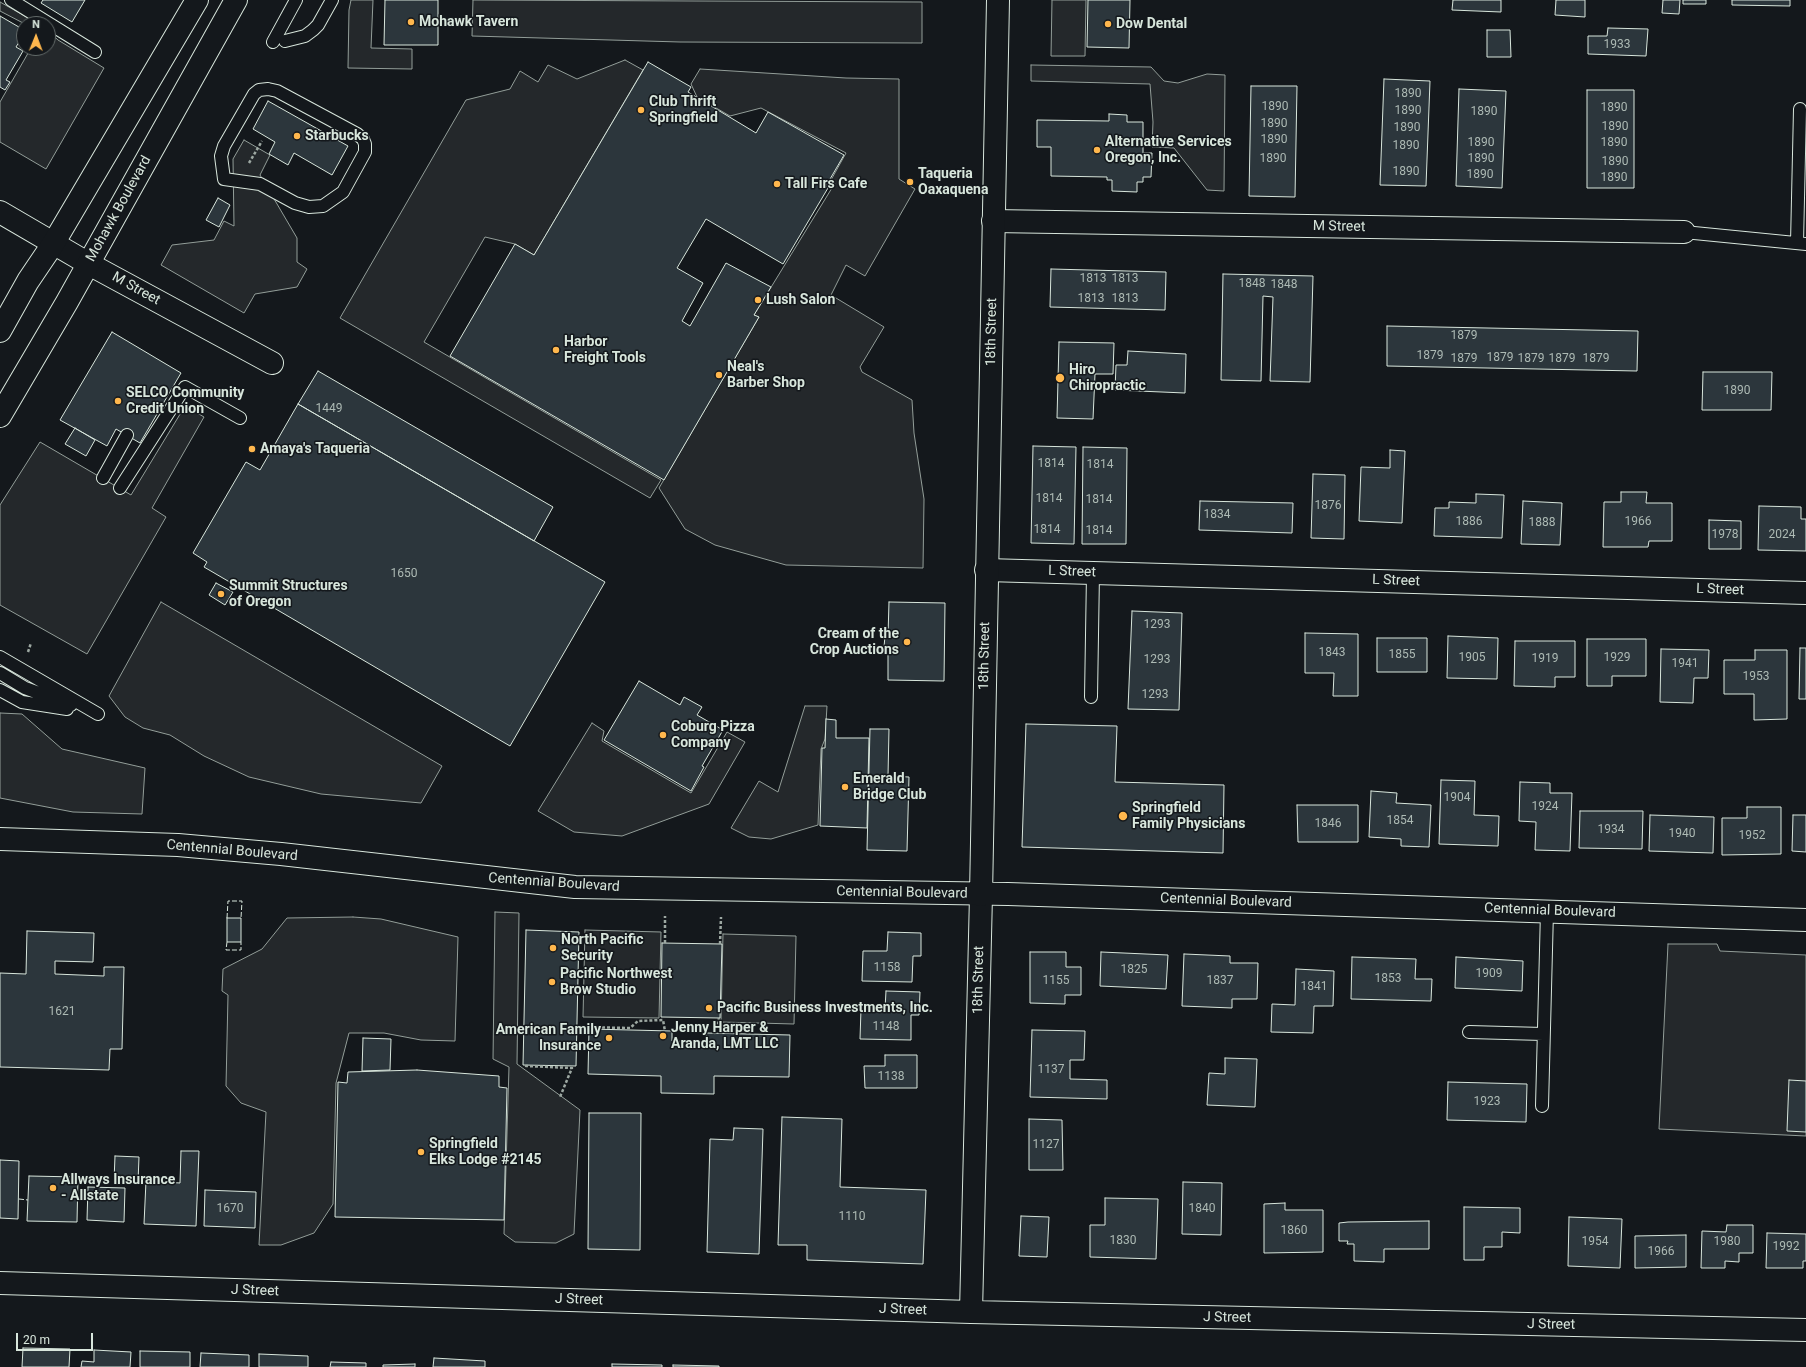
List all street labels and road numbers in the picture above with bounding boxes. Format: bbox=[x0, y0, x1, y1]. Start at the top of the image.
street label: Mohawk Boulevard bbox=[83, 153, 155, 265]
street label: M Street bbox=[1313, 218, 1365, 236]
street label: M Street bbox=[109, 269, 163, 309]
street label: 18th Street bbox=[983, 298, 1001, 366]
street label: L Street bbox=[1048, 563, 1096, 581]
street label: L Street bbox=[1372, 572, 1420, 590]
street label: L Street bbox=[1696, 581, 1744, 599]
street label: 18th Street bbox=[976, 622, 994, 690]
street label: Centennial Boulevard bbox=[166, 837, 298, 865]
street label: Centennial Boulevard bbox=[488, 870, 620, 896]
street label: Centennial Boulevard bbox=[836, 883, 968, 903]
street label: Centennial Boulevard bbox=[1160, 890, 1292, 912]
street label: Centennial Boulevard bbox=[1484, 900, 1616, 922]
street label: 18th Street bbox=[970, 946, 988, 1014]
street label: J Street bbox=[231, 1282, 279, 1300]
street label: J Street bbox=[555, 1291, 603, 1309]
street label: J Street bbox=[879, 1301, 927, 1319]
street label: J Street bbox=[1203, 1309, 1251, 1327]
street label: J Street bbox=[1527, 1316, 1575, 1334]

